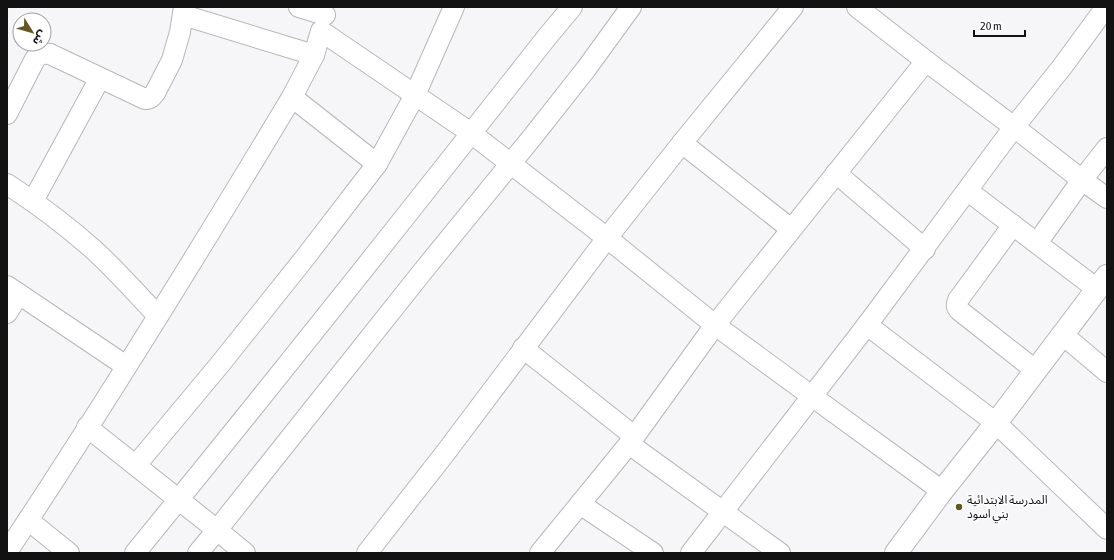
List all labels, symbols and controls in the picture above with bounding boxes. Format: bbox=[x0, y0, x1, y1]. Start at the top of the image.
north arrow bbox=[12, 12, 52, 52]
scale bar bbox=[974, 12, 1025, 38]
text: 20 m bbox=[980, 19, 1002, 33]
text: ش bbox=[30, 28, 49, 48]
place label: المدرسة الابتدائية بني اسود bbox=[967, 493, 1048, 524]
marker: المدرسة الابتدائية بني اسود bbox=[954, 502, 964, 512]

